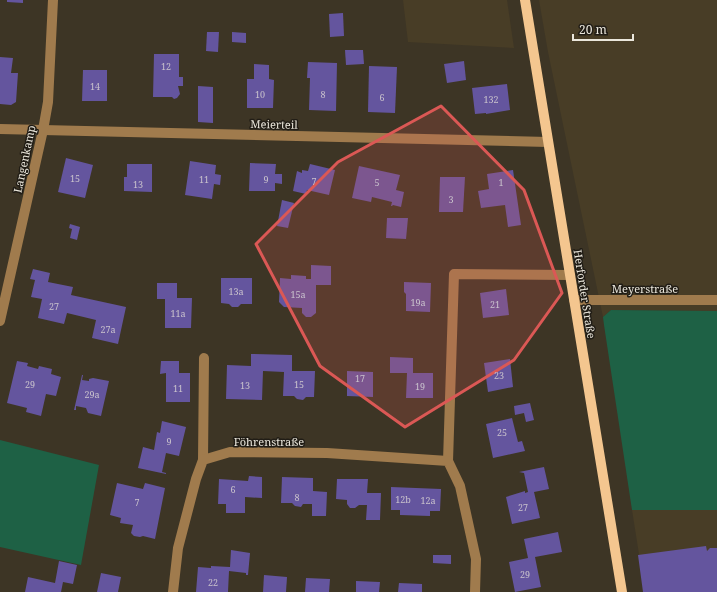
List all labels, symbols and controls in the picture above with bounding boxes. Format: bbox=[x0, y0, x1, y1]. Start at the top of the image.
scale bar bbox=[573, 16, 633, 42]
text: 20 m bbox=[579, 21, 607, 38]
house number: 12 bbox=[161, 60, 171, 73]
house number: 14 bbox=[90, 80, 100, 93]
house number: 10 bbox=[255, 88, 265, 101]
house number: 8 bbox=[320, 88, 326, 101]
house number: 6 bbox=[379, 91, 385, 104]
house number: 132 bbox=[483, 93, 499, 106]
street label: Meierteil bbox=[250, 116, 298, 132]
street label: Langenkamp bbox=[10, 124, 39, 194]
house number: 15 bbox=[70, 172, 80, 185]
house number: 11 bbox=[199, 173, 209, 186]
house number: 9 bbox=[263, 173, 269, 186]
house number: 7 bbox=[311, 175, 317, 188]
house number: 5 bbox=[374, 176, 380, 189]
house number: 1 bbox=[498, 176, 504, 189]
house number: 13 bbox=[133, 178, 143, 191]
house number: 3 bbox=[448, 193, 454, 206]
street label: Herforder Straße bbox=[571, 248, 599, 340]
street label: Meyerstraße bbox=[612, 281, 678, 296]
house number: 13a bbox=[228, 285, 244, 298]
house number: 15a bbox=[290, 288, 306, 301]
house number: 19a bbox=[410, 296, 426, 309]
house number: 21 bbox=[490, 298, 500, 311]
house number: 27 bbox=[49, 300, 59, 313]
house number: 11a bbox=[170, 307, 186, 320]
house number: 27a bbox=[100, 323, 116, 336]
house number: 23 bbox=[494, 369, 504, 382]
house number: 17 bbox=[355, 372, 365, 385]
house number: 29 bbox=[25, 378, 35, 391]
house number: 15 bbox=[294, 378, 304, 391]
house number: 13 bbox=[240, 379, 250, 392]
house number: 19 bbox=[415, 380, 425, 393]
house number: 11 bbox=[173, 382, 183, 395]
house number: 29a bbox=[84, 388, 100, 401]
house number: 25 bbox=[497, 426, 507, 439]
street label: Föhrenstraße bbox=[234, 434, 304, 449]
house number: 9 bbox=[166, 435, 172, 448]
house number: 6 bbox=[230, 483, 236, 496]
house number: 8 bbox=[294, 491, 300, 504]
house number: 12b bbox=[395, 493, 411, 506]
house number: 12a bbox=[420, 494, 436, 507]
house number: 7 bbox=[134, 496, 140, 509]
house number: 27 bbox=[518, 501, 528, 514]
house number: 29 bbox=[520, 568, 530, 581]
house number: 22 bbox=[208, 576, 218, 589]

